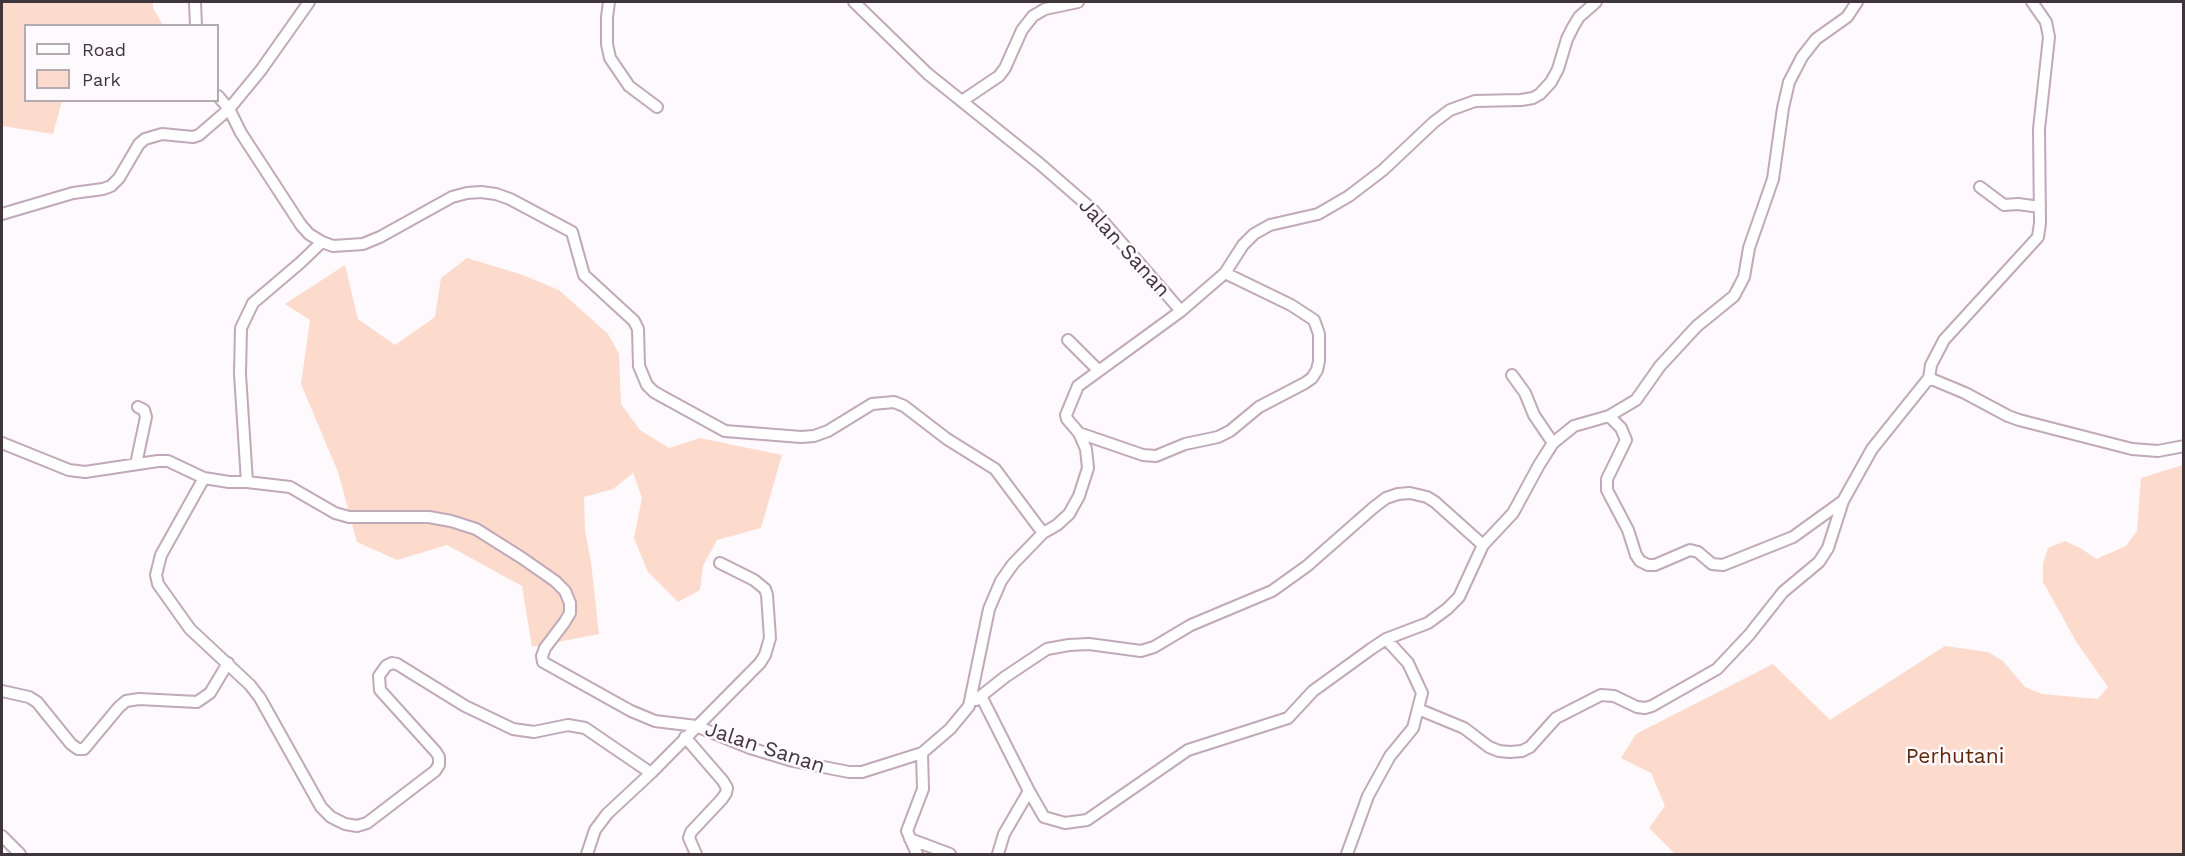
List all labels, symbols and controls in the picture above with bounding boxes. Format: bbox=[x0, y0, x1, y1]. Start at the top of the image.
legend bbox=[24, 24, 219, 102]
text: Road bbox=[82, 39, 126, 60]
text: Park bbox=[82, 69, 121, 90]
street label: Jalan Sanan bbox=[1073, 193, 1175, 303]
street label: Jalan Sanan bbox=[702, 717, 828, 779]
park label: Perhutani bbox=[1906, 744, 2004, 770]

